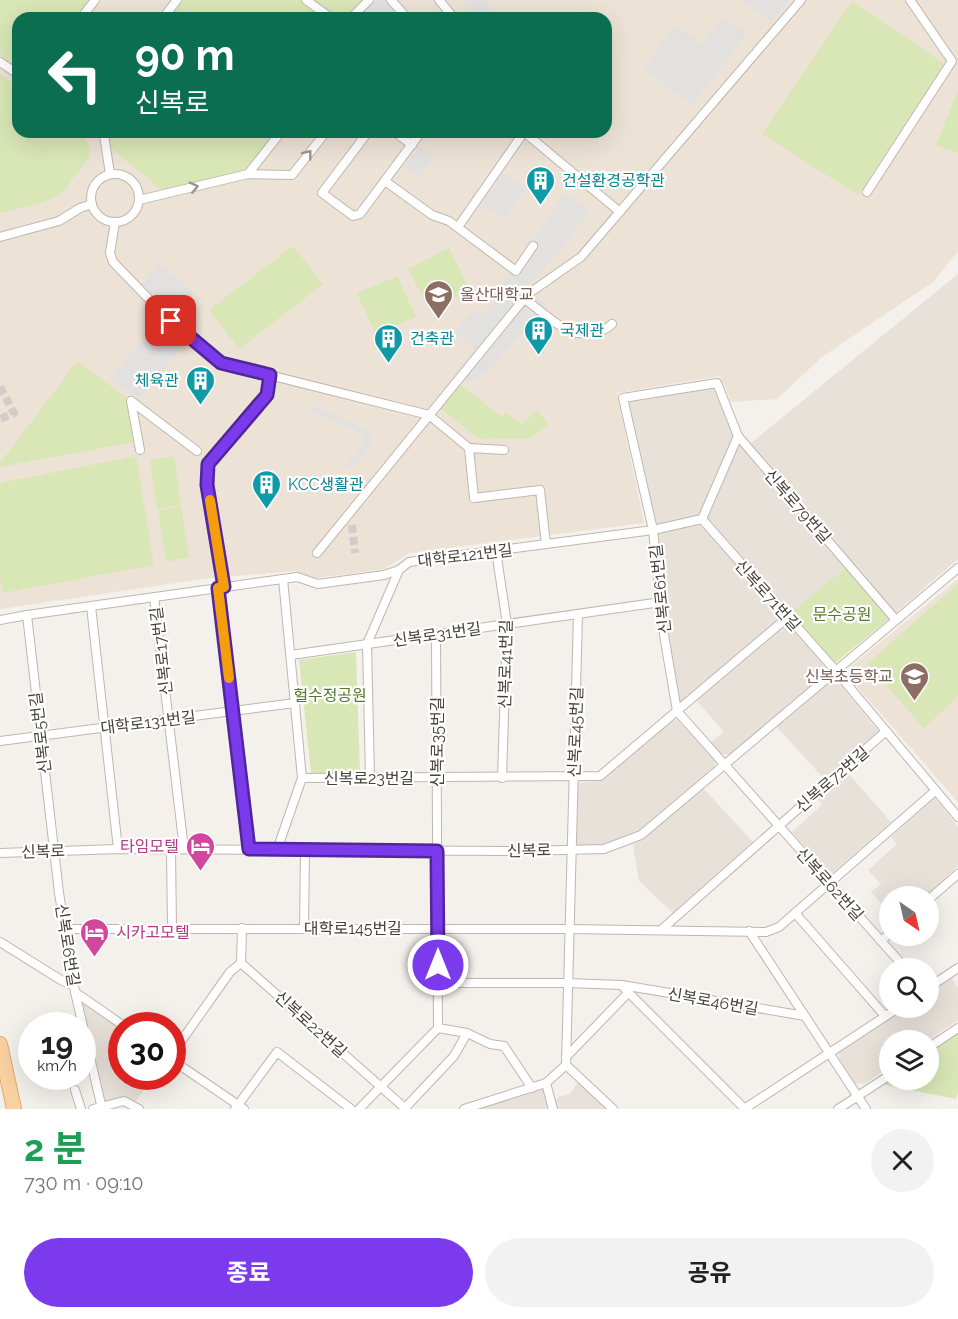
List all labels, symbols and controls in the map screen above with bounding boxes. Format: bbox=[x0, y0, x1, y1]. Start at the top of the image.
text: 90 m bbox=[135, 31, 235, 80]
icon: left bbox=[36, 36, 114, 114]
text: 신복로 bbox=[135, 87, 210, 118]
one-way arrow bbox=[301, 150, 312, 161]
building icon: 건설환경공학관 bbox=[525, 164, 557, 206]
place label: 건설환경공학관 bbox=[562, 171, 665, 190]
one-way arrow bbox=[189, 181, 199, 194]
school or university icon: 울산대학교 bbox=[423, 278, 455, 320]
place label: 울산대학교 bbox=[460, 285, 534, 304]
pin bbox=[145, 295, 196, 346]
icon: arrive bbox=[154, 304, 187, 337]
building icon: 국제관 bbox=[523, 314, 555, 356]
place label: 국제관 bbox=[560, 321, 604, 340]
building icon: 건축관 bbox=[373, 322, 405, 364]
place label: 건축관 bbox=[410, 329, 454, 348]
building icon: 체육관 bbox=[184, 364, 216, 406]
place label: 체육관 bbox=[135, 371, 179, 390]
street label: 신복로79번길 bbox=[760, 466, 835, 547]
building icon: KCC생활관 bbox=[251, 468, 283, 510]
place label: KCC생활관 bbox=[288, 475, 364, 494]
street label: 대학로121번길 bbox=[416, 540, 514, 571]
street label: 신복로61번길 bbox=[646, 543, 675, 635]
street label: 신복로71번길 bbox=[731, 556, 804, 635]
park label: 문수공원 bbox=[813, 605, 871, 624]
street label: 신복로17번길 bbox=[147, 606, 176, 696]
street label: 신복로31번길 bbox=[392, 619, 482, 650]
street label: 신복로41번길 bbox=[495, 619, 516, 709]
school or university icon: 신복초등학교 bbox=[898, 660, 930, 702]
place label: 신복초등학교 bbox=[805, 667, 893, 686]
park label: 헐수정공원 bbox=[293, 686, 367, 705]
street label: 신복로45번길 bbox=[564, 686, 587, 778]
street label: 신복로5번길 bbox=[26, 691, 55, 775]
street label: 신복로35번길 bbox=[428, 697, 447, 787]
street label: 대학로131번길 bbox=[99, 707, 197, 738]
street label: 신복로72번길 bbox=[792, 743, 873, 816]
street label: 신복로23번길 bbox=[324, 769, 414, 788]
hotel icon: 타임모텔 bbox=[184, 830, 216, 872]
place label: 타임모텔 bbox=[120, 837, 179, 856]
street label: 신복로 bbox=[21, 841, 66, 862]
street label: 신복로 bbox=[507, 841, 552, 860]
street label: 신복로62번길 bbox=[792, 844, 867, 925]
north arrow bbox=[879, 886, 939, 946]
map controls bbox=[879, 886, 939, 1090]
street label: 신복로6번길 bbox=[52, 902, 83, 988]
hotel icon: 시카고모텔 bbox=[79, 916, 111, 958]
street label: 대학로145번길 bbox=[304, 919, 402, 938]
place label: 시카고모텔 bbox=[116, 923, 190, 942]
position arrow bbox=[406, 933, 470, 997]
button: search bbox=[879, 958, 939, 1018]
street label: 신복로46번길 bbox=[666, 984, 760, 1019]
street label: 신복로22번길 bbox=[271, 987, 351, 1062]
speed limit sign: 30 bbox=[108, 1012, 186, 1090]
text: 19 bbox=[41, 1026, 73, 1061]
button: layers bbox=[879, 1030, 939, 1090]
text: km/h bbox=[37, 1057, 77, 1075]
text: 2 분 bbox=[24, 1127, 86, 1169]
button: close bbox=[871, 1129, 934, 1192]
text: 730 m · 09:10 bbox=[24, 1171, 144, 1195]
button: 종료 bbox=[24, 1238, 473, 1307]
button: 공유 bbox=[485, 1238, 934, 1307]

